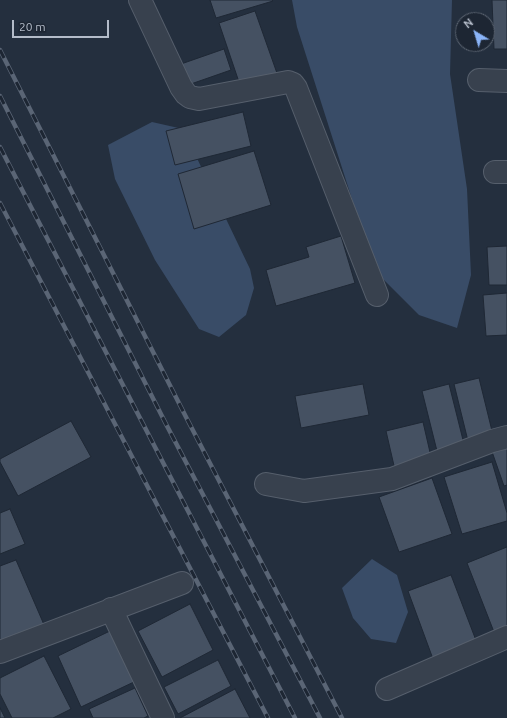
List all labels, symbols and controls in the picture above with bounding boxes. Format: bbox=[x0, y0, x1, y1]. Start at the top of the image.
scale bar bbox=[14, 12, 111, 38]
north arrow bbox=[455, 12, 495, 52]
text: N bbox=[461, 16, 475, 31]
text: 20 m bbox=[19, 20, 46, 33]

